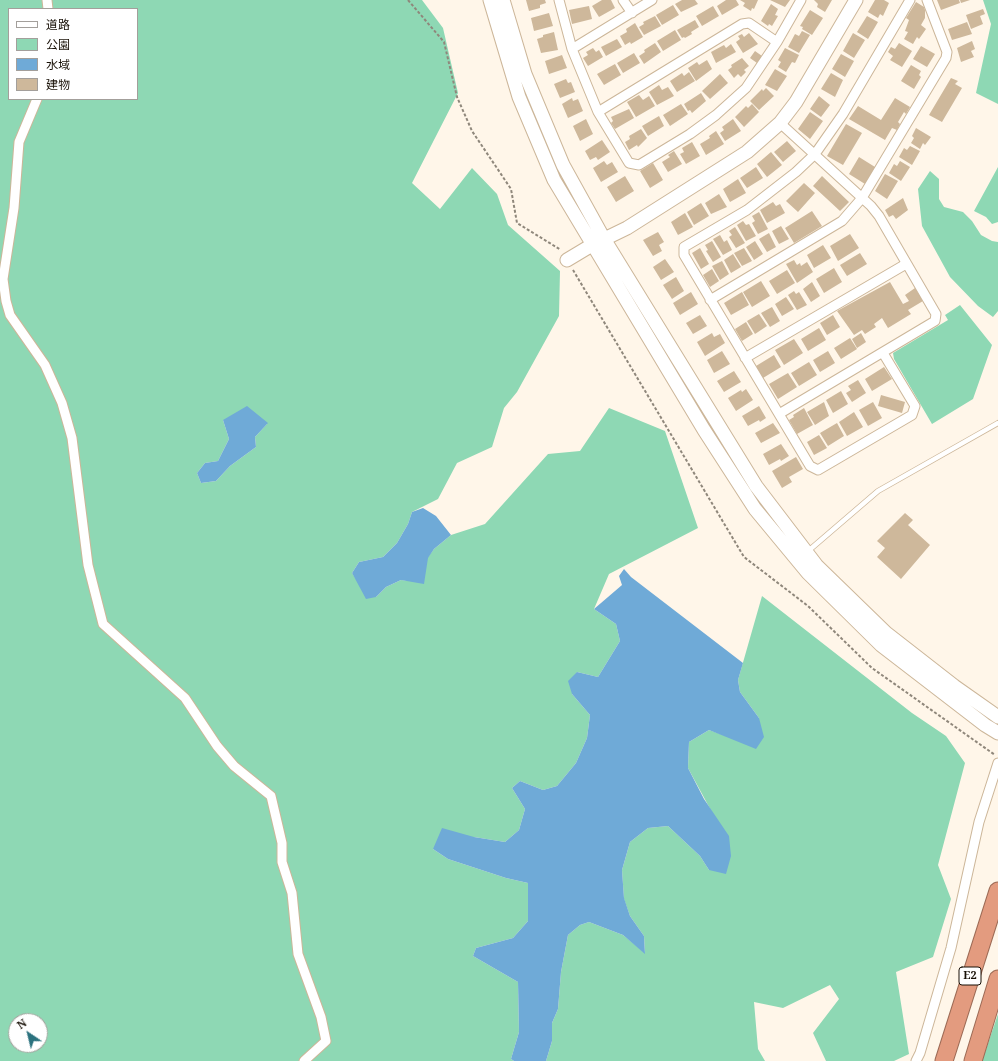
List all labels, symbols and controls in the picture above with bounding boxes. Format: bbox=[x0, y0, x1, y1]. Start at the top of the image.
legend bbox=[8, 8, 138, 100]
text: 道路 bbox=[46, 16, 70, 33]
text: 公園 bbox=[46, 36, 70, 53]
text: 水域 bbox=[46, 56, 70, 73]
text: 建物 bbox=[46, 76, 70, 93]
road number: E2 bbox=[959, 967, 981, 985]
north arrow bbox=[8, 1013, 48, 1053]
text: N bbox=[14, 1015, 29, 1032]

